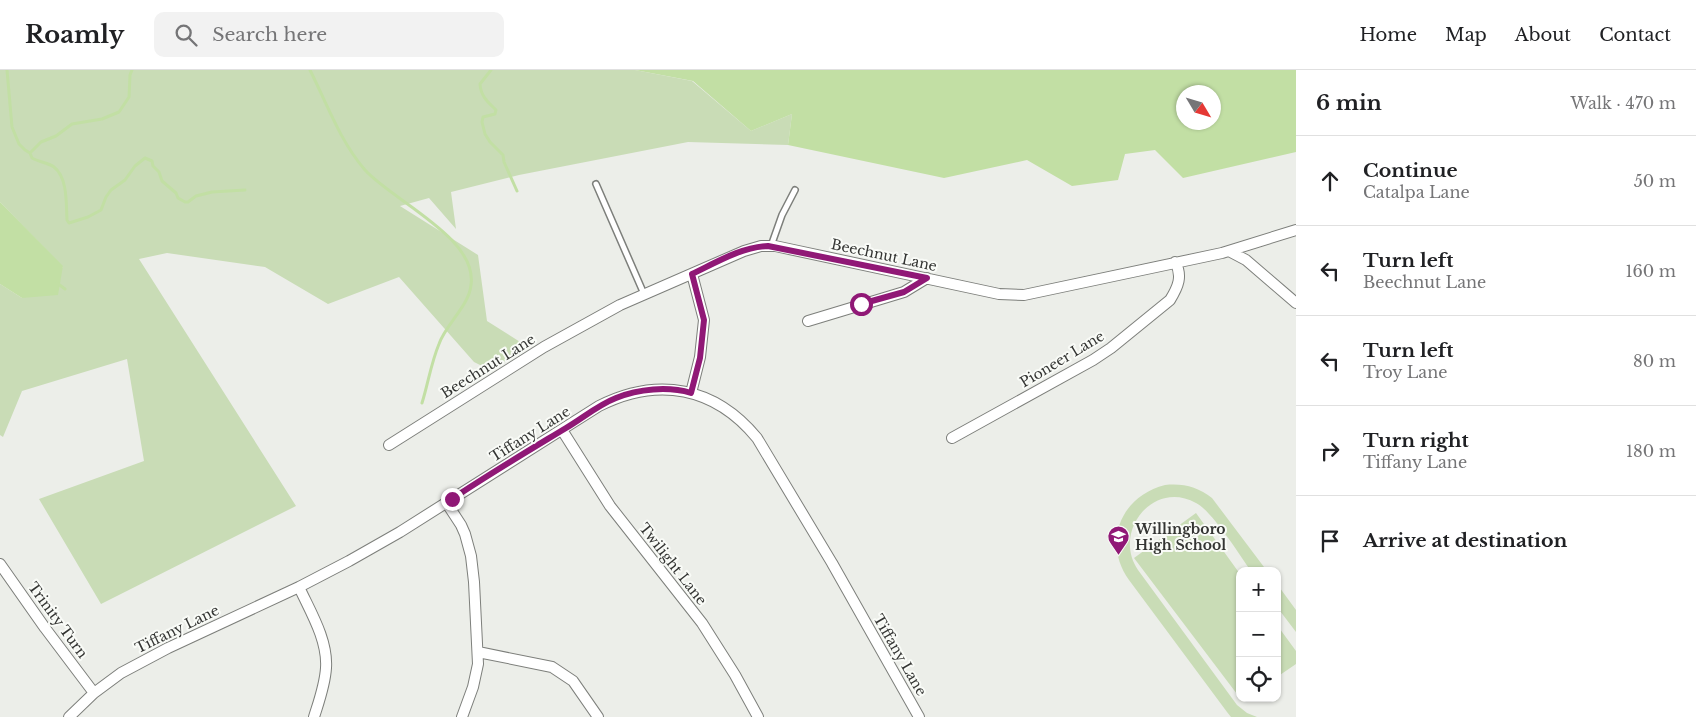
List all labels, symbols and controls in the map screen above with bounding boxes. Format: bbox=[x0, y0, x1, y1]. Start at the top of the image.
search box bbox=[154, 12, 504, 57]
text: Roamly bbox=[25, 20, 124, 49]
icon: search bbox=[172, 21, 200, 49]
text: Search here bbox=[212, 23, 327, 46]
text: Home bbox=[1359, 24, 1417, 46]
text: Map bbox=[1445, 24, 1487, 46]
text: About bbox=[1515, 24, 1571, 46]
text: Contact bbox=[1599, 24, 1671, 46]
north arrow bbox=[1176, 85, 1221, 130]
text: 6 min bbox=[1316, 90, 1382, 116]
text: Walk · 470 m bbox=[1571, 93, 1676, 113]
text: Continue bbox=[1363, 159, 1458, 182]
icon: ahead bbox=[1316, 167, 1344, 195]
text: 50 m bbox=[1634, 171, 1676, 191]
text: Catalpa Lane bbox=[1363, 182, 1470, 202]
street label: Beechnut Lane bbox=[829, 235, 939, 275]
text: Turn left bbox=[1363, 249, 1454, 272]
icon: left bbox=[1316, 257, 1344, 285]
text: 160 m bbox=[1625, 261, 1676, 281]
text: Beechnut Lane bbox=[1363, 272, 1486, 292]
route start bbox=[850, 293, 873, 316]
street label: Pioneer Lane bbox=[1017, 327, 1107, 391]
street label: Beechnut Lane bbox=[437, 330, 539, 402]
text: Turn left bbox=[1363, 339, 1454, 362]
icon: left bbox=[1316, 347, 1344, 375]
text: 80 m bbox=[1633, 351, 1676, 371]
text: Troy Lane bbox=[1363, 362, 1447, 382]
street label: Tiffany Lane bbox=[487, 402, 573, 466]
text: Turn right bbox=[1363, 429, 1469, 452]
icon: right bbox=[1316, 437, 1344, 465]
text: 180 m bbox=[1626, 441, 1676, 461]
text: Tiffany Lane bbox=[1363, 452, 1467, 472]
route end bbox=[441, 488, 464, 511]
street label: Twilight Lane bbox=[635, 519, 711, 609]
place label: Willingboro High School bbox=[1134, 520, 1226, 554]
school or university icon: Willingboro High School bbox=[1107, 525, 1131, 556]
icon: arrive bbox=[1316, 527, 1344, 555]
text: Arrive at destination bbox=[1363, 529, 1567, 552]
map controls bbox=[1236, 567, 1281, 702]
button: + bbox=[1236, 567, 1281, 612]
street label: Trinity Turn bbox=[24, 578, 92, 662]
street label: Tiffany Lane bbox=[132, 601, 222, 657]
street label: Tiffany Lane bbox=[869, 611, 931, 699]
button: − bbox=[1236, 612, 1281, 657]
button: locate bbox=[1236, 657, 1281, 702]

